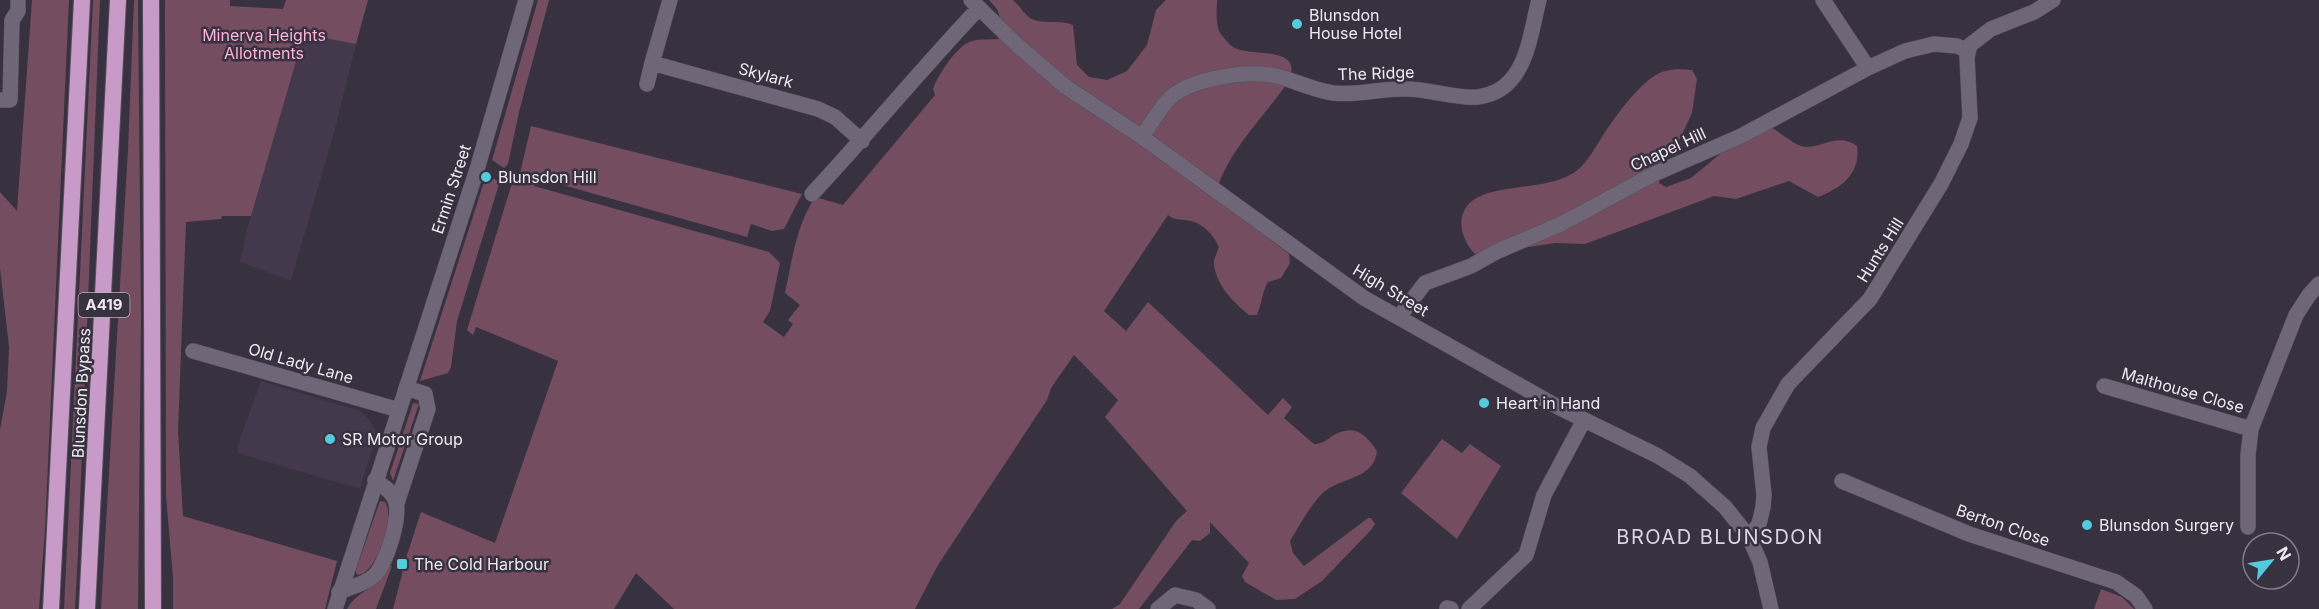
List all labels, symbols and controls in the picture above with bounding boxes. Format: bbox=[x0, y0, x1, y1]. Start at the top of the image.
place label: Blunsdon House Hotel bbox=[1309, 5, 1402, 43]
marker: Blunsdon House Hotel bbox=[1290, 17, 1304, 31]
park label: Minerva Heights Allotments bbox=[202, 25, 326, 63]
street label: Skylark bbox=[736, 58, 796, 92]
street label: The Ridge bbox=[1337, 62, 1415, 84]
street label: Chapel Hill bbox=[1627, 123, 1709, 175]
street label: Ermin Street bbox=[427, 142, 475, 236]
place label: Blunsdon Hill bbox=[498, 167, 597, 187]
marker: Blunsdon Hill bbox=[479, 170, 493, 184]
street label: Hunts Hill bbox=[1852, 214, 1908, 286]
street label: High Street bbox=[1350, 260, 1432, 320]
road number: A419 bbox=[78, 293, 130, 317]
street label: Blunsdon Bypass bbox=[68, 327, 94, 459]
street label: Old Lady Lane bbox=[246, 338, 356, 388]
street label: Malthouse Close bbox=[2119, 363, 2247, 417]
place label: Heart in Hand bbox=[1496, 393, 1600, 413]
marker: Heart in Hand bbox=[1477, 396, 1491, 410]
place label: SR Motor Group bbox=[342, 429, 463, 449]
marker: SR Motor Group bbox=[323, 432, 337, 446]
street label: Berton Close bbox=[1954, 500, 2052, 550]
place label: Blunsdon Surgery bbox=[2099, 515, 2234, 535]
marker: Blunsdon Surgery bbox=[2080, 518, 2094, 532]
district label: BROAD BLUNSDON bbox=[1616, 525, 1824, 549]
north arrow bbox=[2241, 531, 2301, 591]
text: N bbox=[2272, 543, 2296, 564]
place label: The Cold Harbour bbox=[414, 554, 549, 574]
marker: The Cold Harbour bbox=[395, 557, 409, 571]

